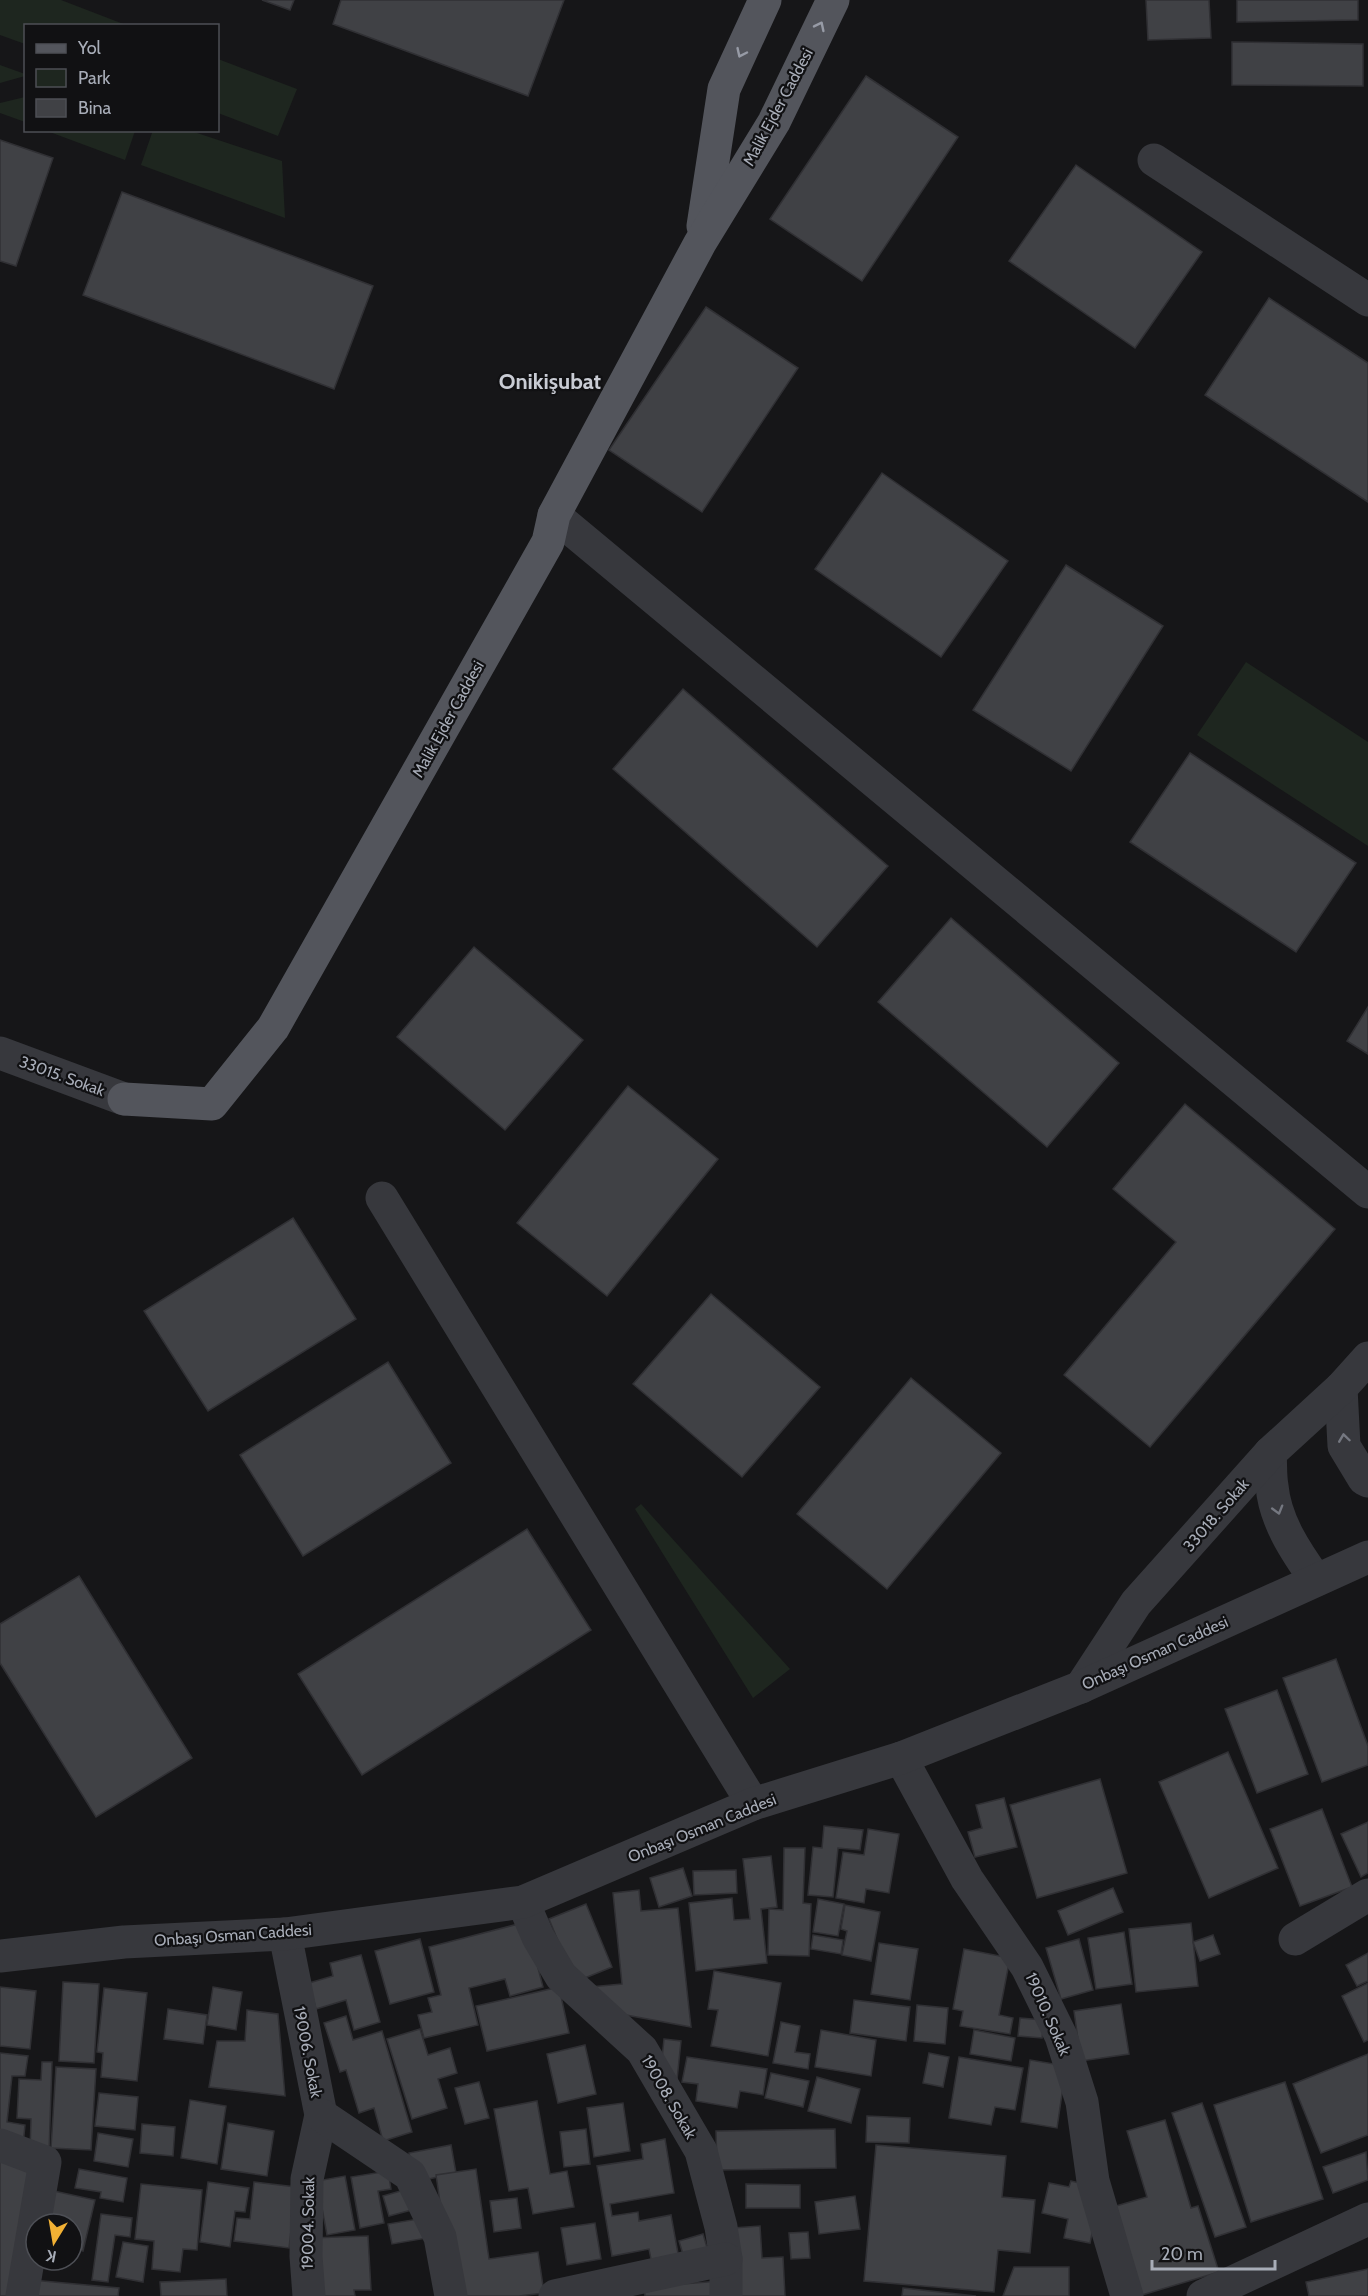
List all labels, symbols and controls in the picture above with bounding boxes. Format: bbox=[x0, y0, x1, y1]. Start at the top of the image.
one-way arrow bbox=[812, 22, 824, 33]
legend bbox=[24, 24, 219, 132]
text: Yol bbox=[77, 37, 102, 59]
street label: Malik Ejder Caddesi bbox=[739, 45, 817, 169]
one-way arrow bbox=[736, 47, 748, 58]
text: Park bbox=[78, 67, 111, 89]
text: Bina bbox=[78, 97, 112, 119]
district label: Onikişubat bbox=[499, 368, 602, 395]
street label: Malik Ejder Caddesi bbox=[408, 657, 488, 781]
street label: 33015. Sokak bbox=[17, 1052, 108, 1100]
one-way arrow bbox=[1339, 1434, 1351, 1443]
street label: 33018. Sokak bbox=[1179, 1474, 1253, 1555]
one-way arrow bbox=[1271, 1505, 1283, 1515]
street label: Onbaşı Osman Caddesi bbox=[1079, 1612, 1231, 1694]
street label: Onbaşı Osman Caddesi bbox=[625, 1790, 779, 1866]
street label: Onbaşı Osman Caddesi bbox=[154, 1920, 312, 1950]
street label: 19010. Sokak bbox=[1021, 1970, 1075, 2059]
street label: 19006. Sokak bbox=[290, 2005, 326, 2100]
street label: 19008. Sokak bbox=[637, 2052, 701, 2143]
street label: 19004. Sokak bbox=[298, 2176, 318, 2269]
north arrow bbox=[24, 2212, 84, 2272]
scale bar bbox=[1152, 2233, 1275, 2271]
text: 20 m bbox=[1161, 2243, 1203, 2265]
text: K bbox=[44, 2246, 58, 2267]

